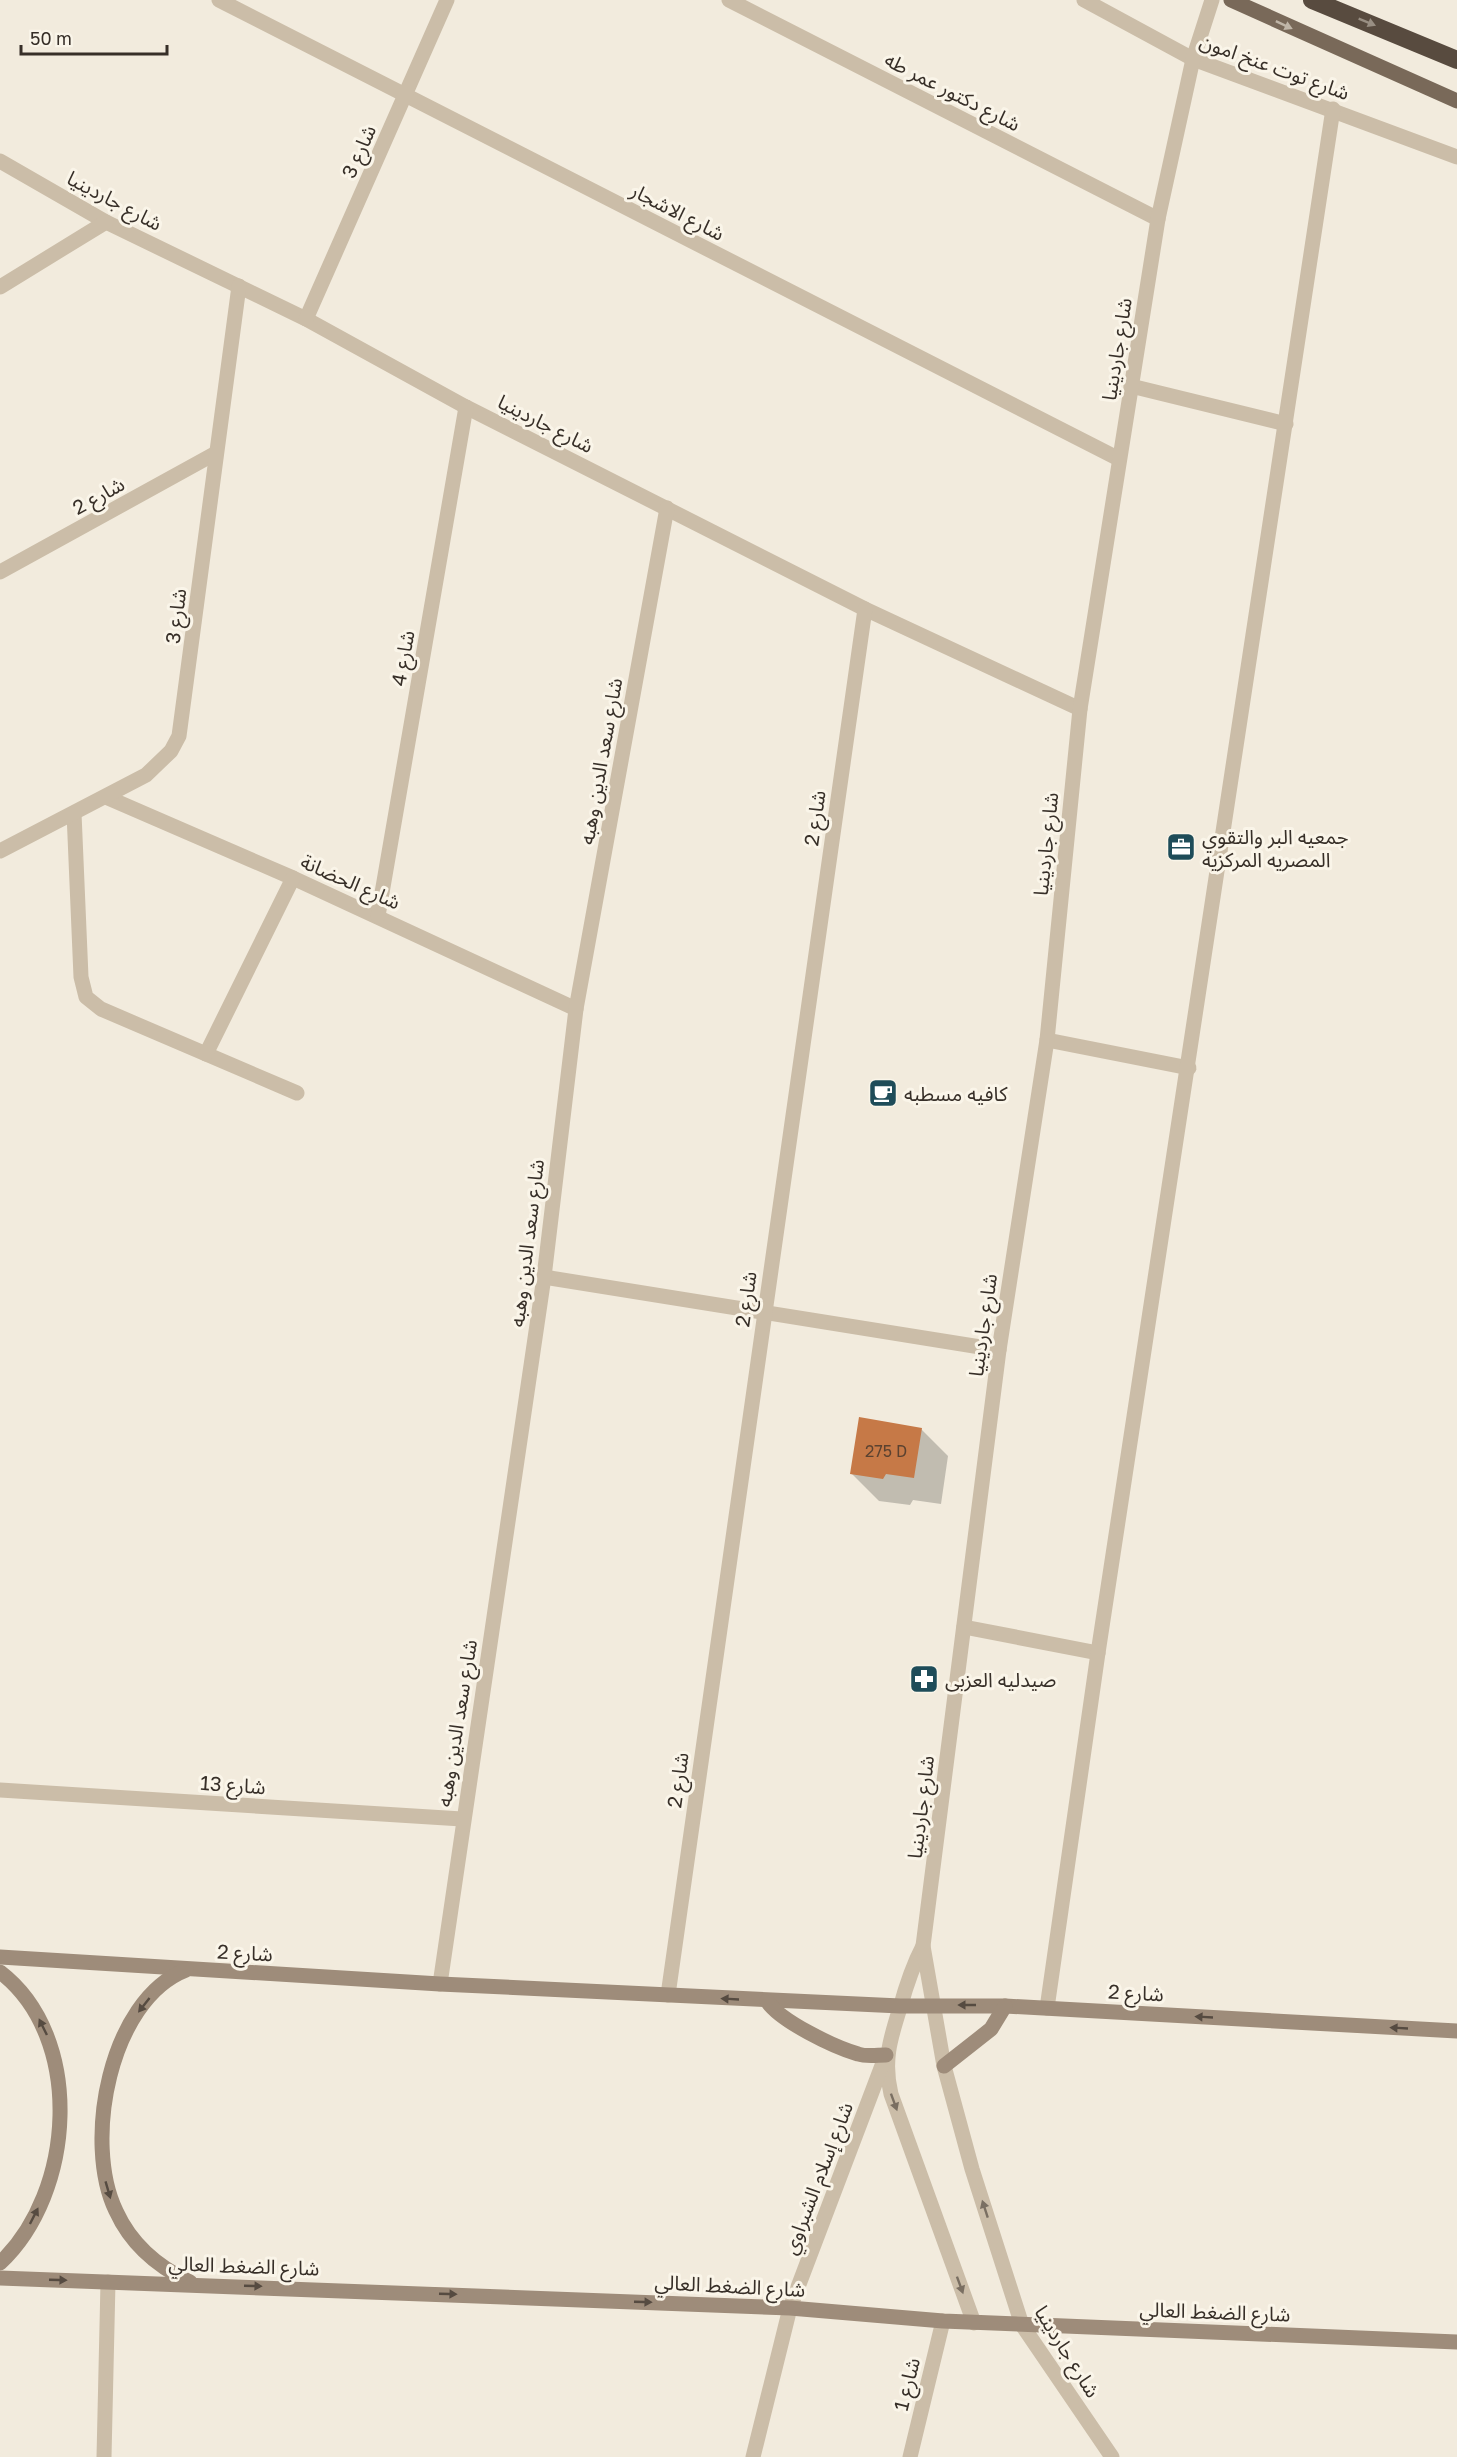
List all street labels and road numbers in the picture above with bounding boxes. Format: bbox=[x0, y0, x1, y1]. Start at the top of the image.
street label: شارع توت عنخ امون bbox=[1195, 28, 1353, 108]
street label: شارع دكتور عمر طه bbox=[879, 47, 1025, 139]
street label: شارع 3 bbox=[336, 121, 384, 183]
street label: شارع جاردينيا bbox=[62, 165, 167, 239]
street label: شارع الاشجار bbox=[624, 177, 729, 248]
street label: شارع جاردينيا bbox=[1096, 296, 1140, 403]
street label: شارع جاردينيا bbox=[492, 389, 598, 461]
street label: شارع 2 bbox=[68, 471, 130, 522]
street label: شارع 3 bbox=[160, 587, 194, 646]
street label: شارع 4 bbox=[385, 628, 423, 688]
street label: شارع سعد الدين وهبه bbox=[574, 676, 630, 847]
street label: شارع 2 bbox=[798, 789, 834, 848]
street label: شارع جاردينيا bbox=[1028, 791, 1066, 897]
street label: شارع الحضانة bbox=[296, 848, 405, 917]
street label: شارع سعد الدين وهبه bbox=[504, 1158, 552, 1329]
street label: شارع 2 bbox=[729, 1270, 765, 1329]
street label: شارع جاردينيا bbox=[963, 1272, 1005, 1379]
street label: شارع سعد الدين وهبه bbox=[431, 1638, 485, 1809]
street label: شارع 2 bbox=[661, 1751, 697, 1810]
street label: شارع جاردينيا bbox=[902, 1754, 942, 1861]
street label: شارع 13 bbox=[199, 1770, 266, 1802]
street label: شارع 2 bbox=[216, 1939, 273, 1969]
street label: شارع 2 bbox=[1107, 1979, 1164, 2009]
street label: شارع إسلام الشبراوي bbox=[777, 2098, 861, 2259]
street label: شارع الضغط العالي bbox=[168, 2250, 320, 2284]
street label: شارع الضغط العالي bbox=[654, 2269, 806, 2306]
street label: شارع الضغط العالي bbox=[1139, 2296, 1291, 2330]
street label: شارع جاردينيا bbox=[1027, 2301, 1106, 2404]
street label: شارع 1 bbox=[888, 2355, 928, 2414]

